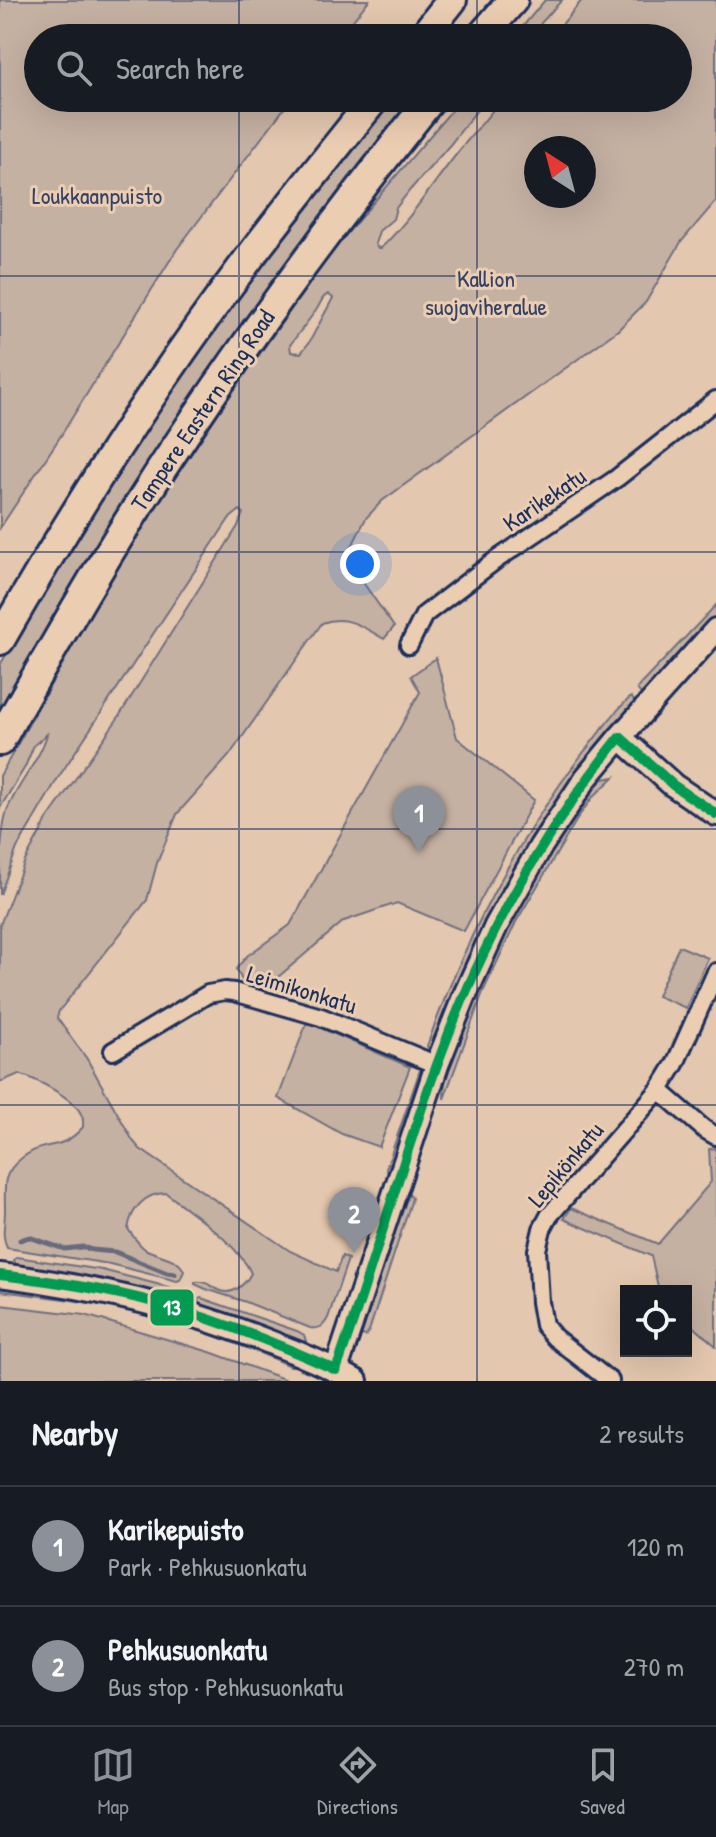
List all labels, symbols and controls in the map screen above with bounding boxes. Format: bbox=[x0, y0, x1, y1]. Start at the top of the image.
search box bbox=[24, 24, 692, 112]
icon: search bbox=[52, 46, 96, 90]
text: Search here bbox=[116, 48, 244, 88]
north arrow bbox=[524, 136, 596, 208]
park label: Loukkaanpuisto bbox=[32, 179, 162, 211]
park label: Kallion suojaviheralue bbox=[425, 262, 548, 322]
street label: Tampere Eastern Ring Road bbox=[123, 303, 281, 517]
street label: Karikekatu bbox=[496, 459, 592, 538]
your location bbox=[340, 544, 380, 584]
pin: 1 bbox=[393, 786, 445, 852]
street label: Leimikonkatu bbox=[243, 957, 361, 1021]
street label: Lepikönkatu bbox=[520, 1114, 610, 1213]
pin: 2 bbox=[328, 1187, 380, 1253]
map controls bbox=[620, 1285, 692, 1357]
button: locate bbox=[620, 1285, 692, 1357]
line badge: 13 bbox=[149, 1288, 195, 1327]
text: 13 bbox=[163, 1292, 181, 1322]
text: Nearby bbox=[32, 1410, 118, 1456]
text: 2 results bbox=[599, 1416, 684, 1451]
text: Karikepuisto bbox=[108, 1509, 244, 1549]
text: 1 bbox=[53, 1529, 63, 1564]
text: 120 m bbox=[627, 1529, 684, 1564]
text: Park · Pehkusuonkatu bbox=[108, 1549, 307, 1584]
text: Pehkusuonkatu bbox=[108, 1629, 267, 1669]
text: 2 bbox=[52, 1649, 64, 1684]
text: 270 m bbox=[624, 1649, 684, 1684]
text: Bus stop · Pehkusuonkatu bbox=[108, 1669, 343, 1704]
tab: Map bbox=[91, 1743, 135, 1821]
tab: Directions bbox=[317, 1743, 398, 1821]
tab: Saved bbox=[580, 1743, 625, 1821]

